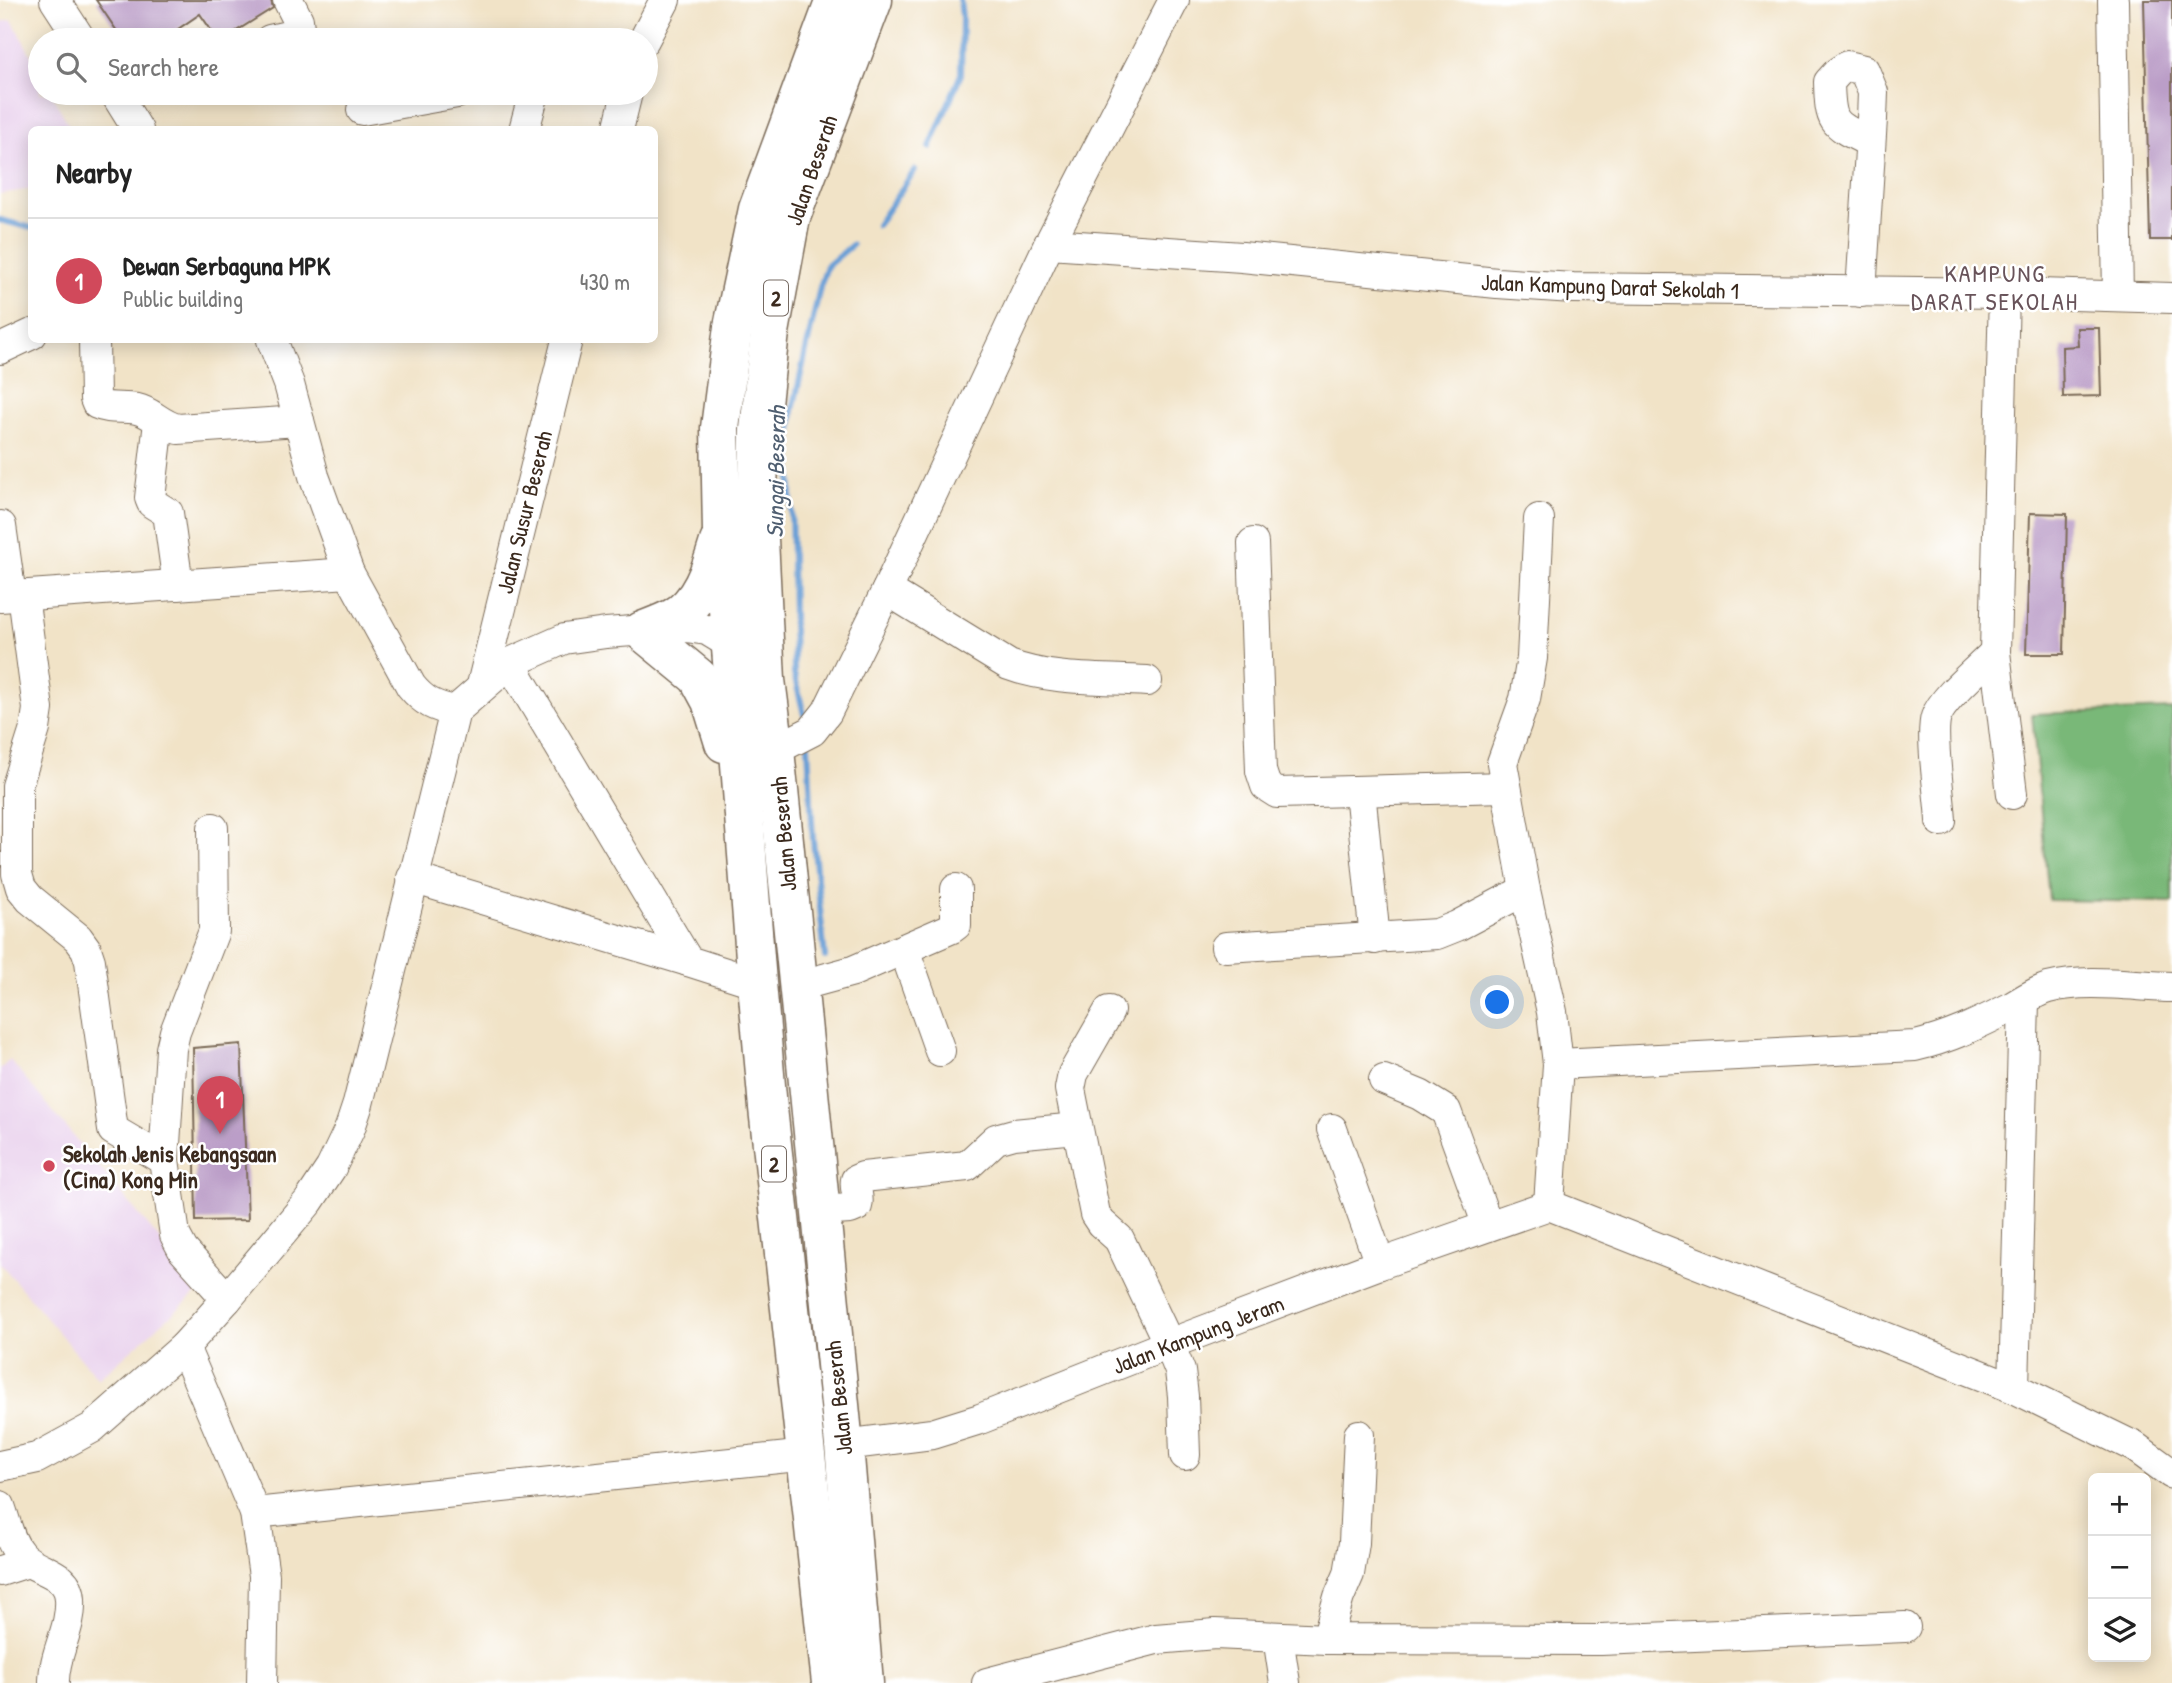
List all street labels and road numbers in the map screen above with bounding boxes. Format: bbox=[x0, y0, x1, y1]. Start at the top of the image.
street label: Jalan Beserah bbox=[778, 110, 844, 229]
street label: Jalan Kampung Darat Sekolah 1 bbox=[1481, 266, 1739, 306]
road number: 2 bbox=[764, 280, 788, 316]
street label: Jalan Susur Beserah bbox=[489, 427, 559, 597]
street label: Jalan Beserah bbox=[763, 775, 803, 892]
road number: 2 bbox=[762, 1146, 786, 1182]
street label: Jalan Kampung Jeram bbox=[1108, 1287, 1288, 1381]
street label: Jalan Beserah bbox=[817, 1339, 859, 1457]

